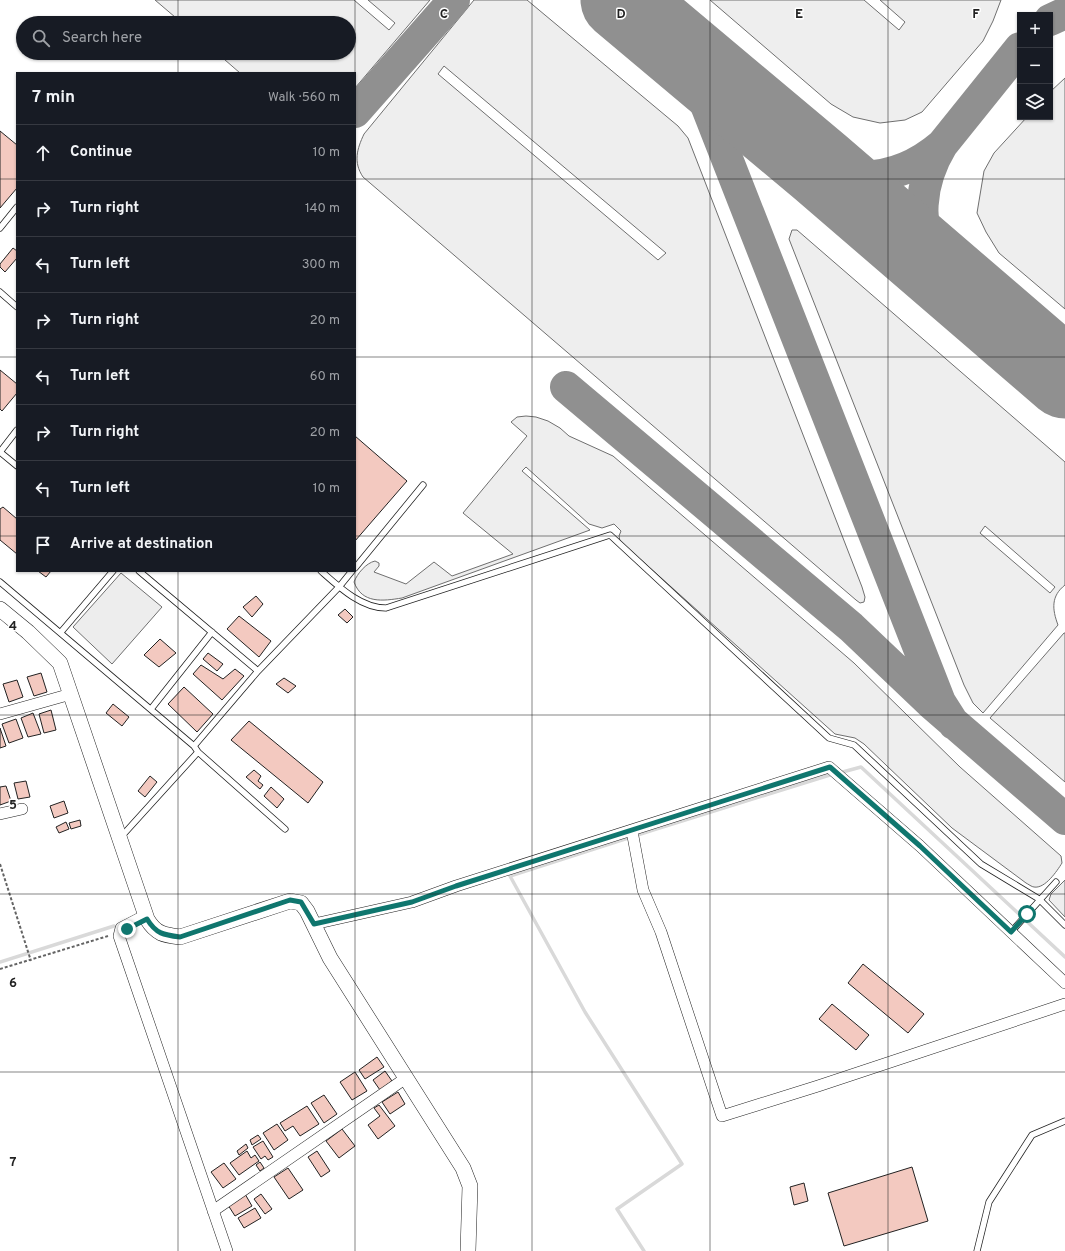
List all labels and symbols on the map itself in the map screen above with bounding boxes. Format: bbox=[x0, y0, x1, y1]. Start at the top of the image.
text: C bbox=[440, 7, 448, 23]
text: D bbox=[616, 7, 626, 23]
text: E bbox=[795, 7, 803, 23]
text: F bbox=[972, 7, 980, 23]
text: 4 bbox=[9, 619, 17, 635]
text: 5 bbox=[9, 798, 17, 814]
route start bbox=[1018, 905, 1036, 923]
route end bbox=[118, 920, 136, 938]
text: 6 bbox=[9, 976, 17, 992]
text: 7 bbox=[10, 1155, 17, 1171]

